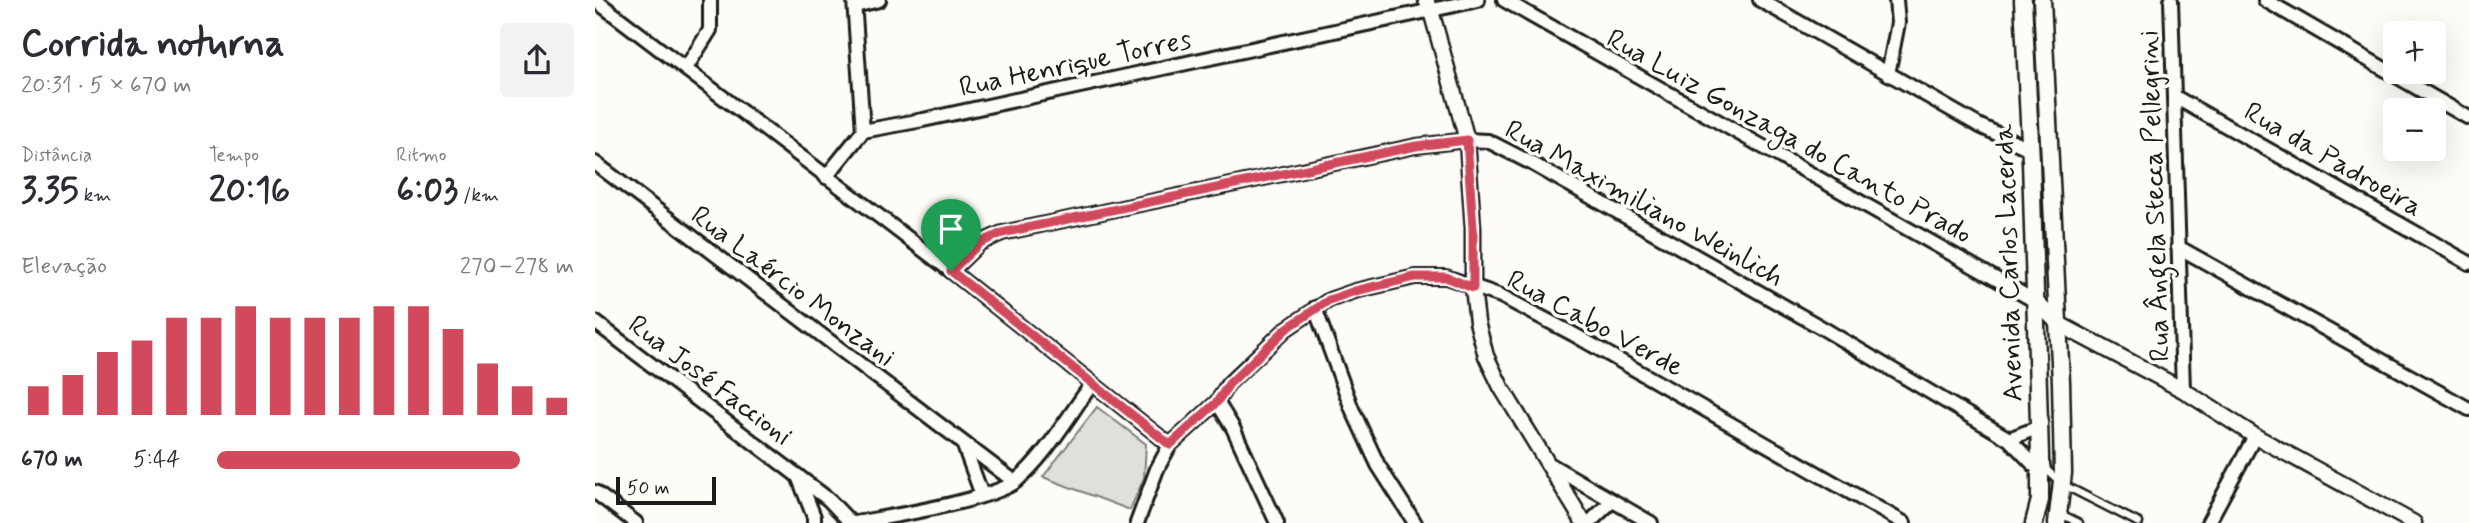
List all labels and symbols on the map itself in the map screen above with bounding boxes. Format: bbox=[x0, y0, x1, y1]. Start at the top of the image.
street label: Rua Luiz Gonzaga do Canto Prado bbox=[1598, 21, 1978, 255]
street label: Rua Henrique Torres bbox=[956, 22, 1195, 107]
street label: Rua Ângela Stecca Pellegrini bbox=[2131, 29, 2183, 362]
street label: Rua da Padroeira bbox=[2237, 94, 2429, 226]
street label: Rua Maximiliano Weinlich bbox=[1498, 112, 1790, 296]
street label: Avenida Carlos Lacerda bbox=[1986, 123, 2033, 402]
street label: Rua Laércio Monzani bbox=[683, 198, 902, 376]
pin bbox=[921, 199, 981, 271]
street label: Rua Cabo Verde bbox=[1500, 262, 1690, 386]
street label: Rua José Faccioni bbox=[620, 307, 799, 455]
scale bar bbox=[616, 474, 716, 506]

